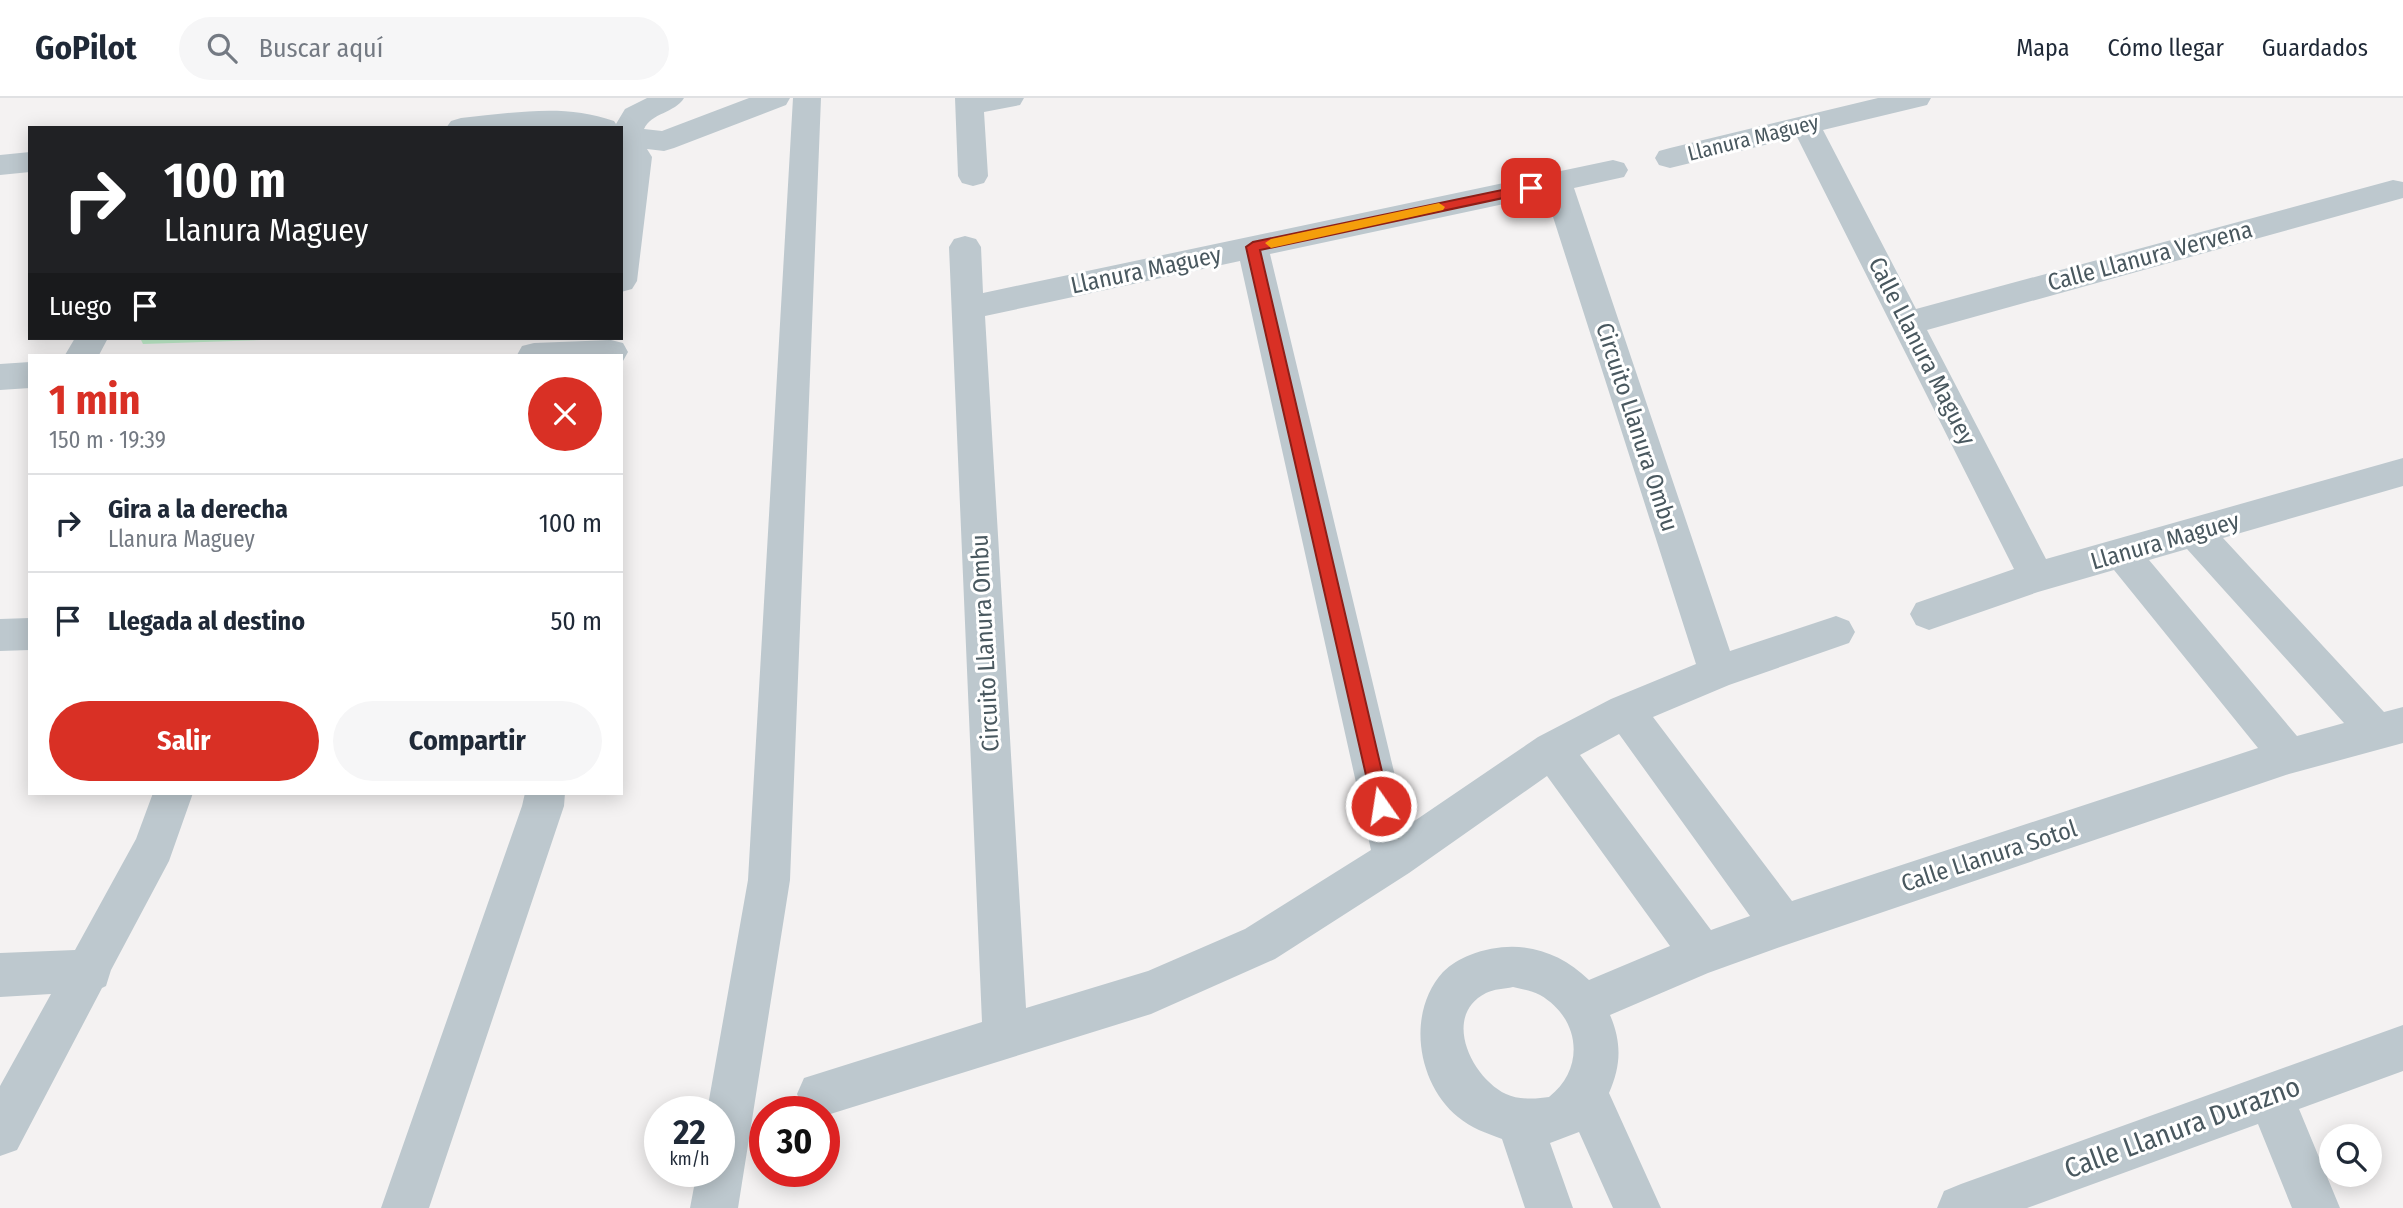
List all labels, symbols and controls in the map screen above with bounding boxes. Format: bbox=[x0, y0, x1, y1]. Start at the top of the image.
search box bbox=[179, 17, 669, 80]
text: GoPilot bbox=[35, 28, 137, 68]
icon: search bbox=[203, 29, 241, 67]
text: Buscar aquí bbox=[259, 33, 383, 64]
text: Mapa bbox=[2016, 34, 2069, 62]
text: Cómo llegar bbox=[2107, 34, 2224, 62]
text: Guardados bbox=[2262, 34, 2368, 62]
street label: Llanura Maguey bbox=[1685, 109, 1822, 167]
text: 100 m bbox=[164, 151, 286, 210]
icon: right bbox=[49, 154, 140, 245]
pin bbox=[1501, 158, 1561, 218]
icon: arrive bbox=[1512, 169, 1550, 207]
text: Llanura Maguey bbox=[164, 211, 368, 249]
street label: Calle Llanura Vervena bbox=[2045, 215, 2255, 297]
street label: Llanura Maguey bbox=[1068, 240, 1224, 300]
street label: Calle Llanura Maguey bbox=[1863, 253, 1982, 450]
icon: arrive bbox=[126, 287, 164, 325]
text: Luego bbox=[49, 291, 112, 322]
street label: Circuito Llanura Ombu bbox=[1590, 319, 1684, 535]
text: 1 min bbox=[49, 375, 140, 425]
button: close bbox=[528, 377, 602, 451]
text: 150 m · 19:39 bbox=[49, 426, 166, 454]
text: Gira a la derecha bbox=[108, 494, 288, 525]
icon: right bbox=[49, 504, 87, 542]
street label: Llanura Maguey bbox=[2088, 506, 2243, 576]
text: 100 m bbox=[539, 508, 602, 539]
text: Llanura Maguey bbox=[108, 525, 255, 553]
street label: Circuito Llanura Ombu bbox=[965, 534, 1005, 752]
icon: arrive bbox=[49, 602, 87, 640]
text: Llegada al destino bbox=[108, 606, 305, 637]
text: 50 m bbox=[550, 606, 602, 637]
button: Salir bbox=[49, 701, 319, 781]
button: Compartir bbox=[333, 701, 602, 781]
position arrow bbox=[1344, 769, 1418, 843]
street label: Calle Llanura Sotol bbox=[1898, 814, 2080, 898]
street label: Calle Llanura Durazno bbox=[2060, 1070, 2304, 1185]
speed limit sign: 30 bbox=[749, 1096, 840, 1187]
text: 22 bbox=[673, 1111, 706, 1153]
map controls bbox=[2319, 1124, 2382, 1187]
button: search bbox=[2319, 1124, 2382, 1187]
text: km/h bbox=[669, 1148, 710, 1170]

